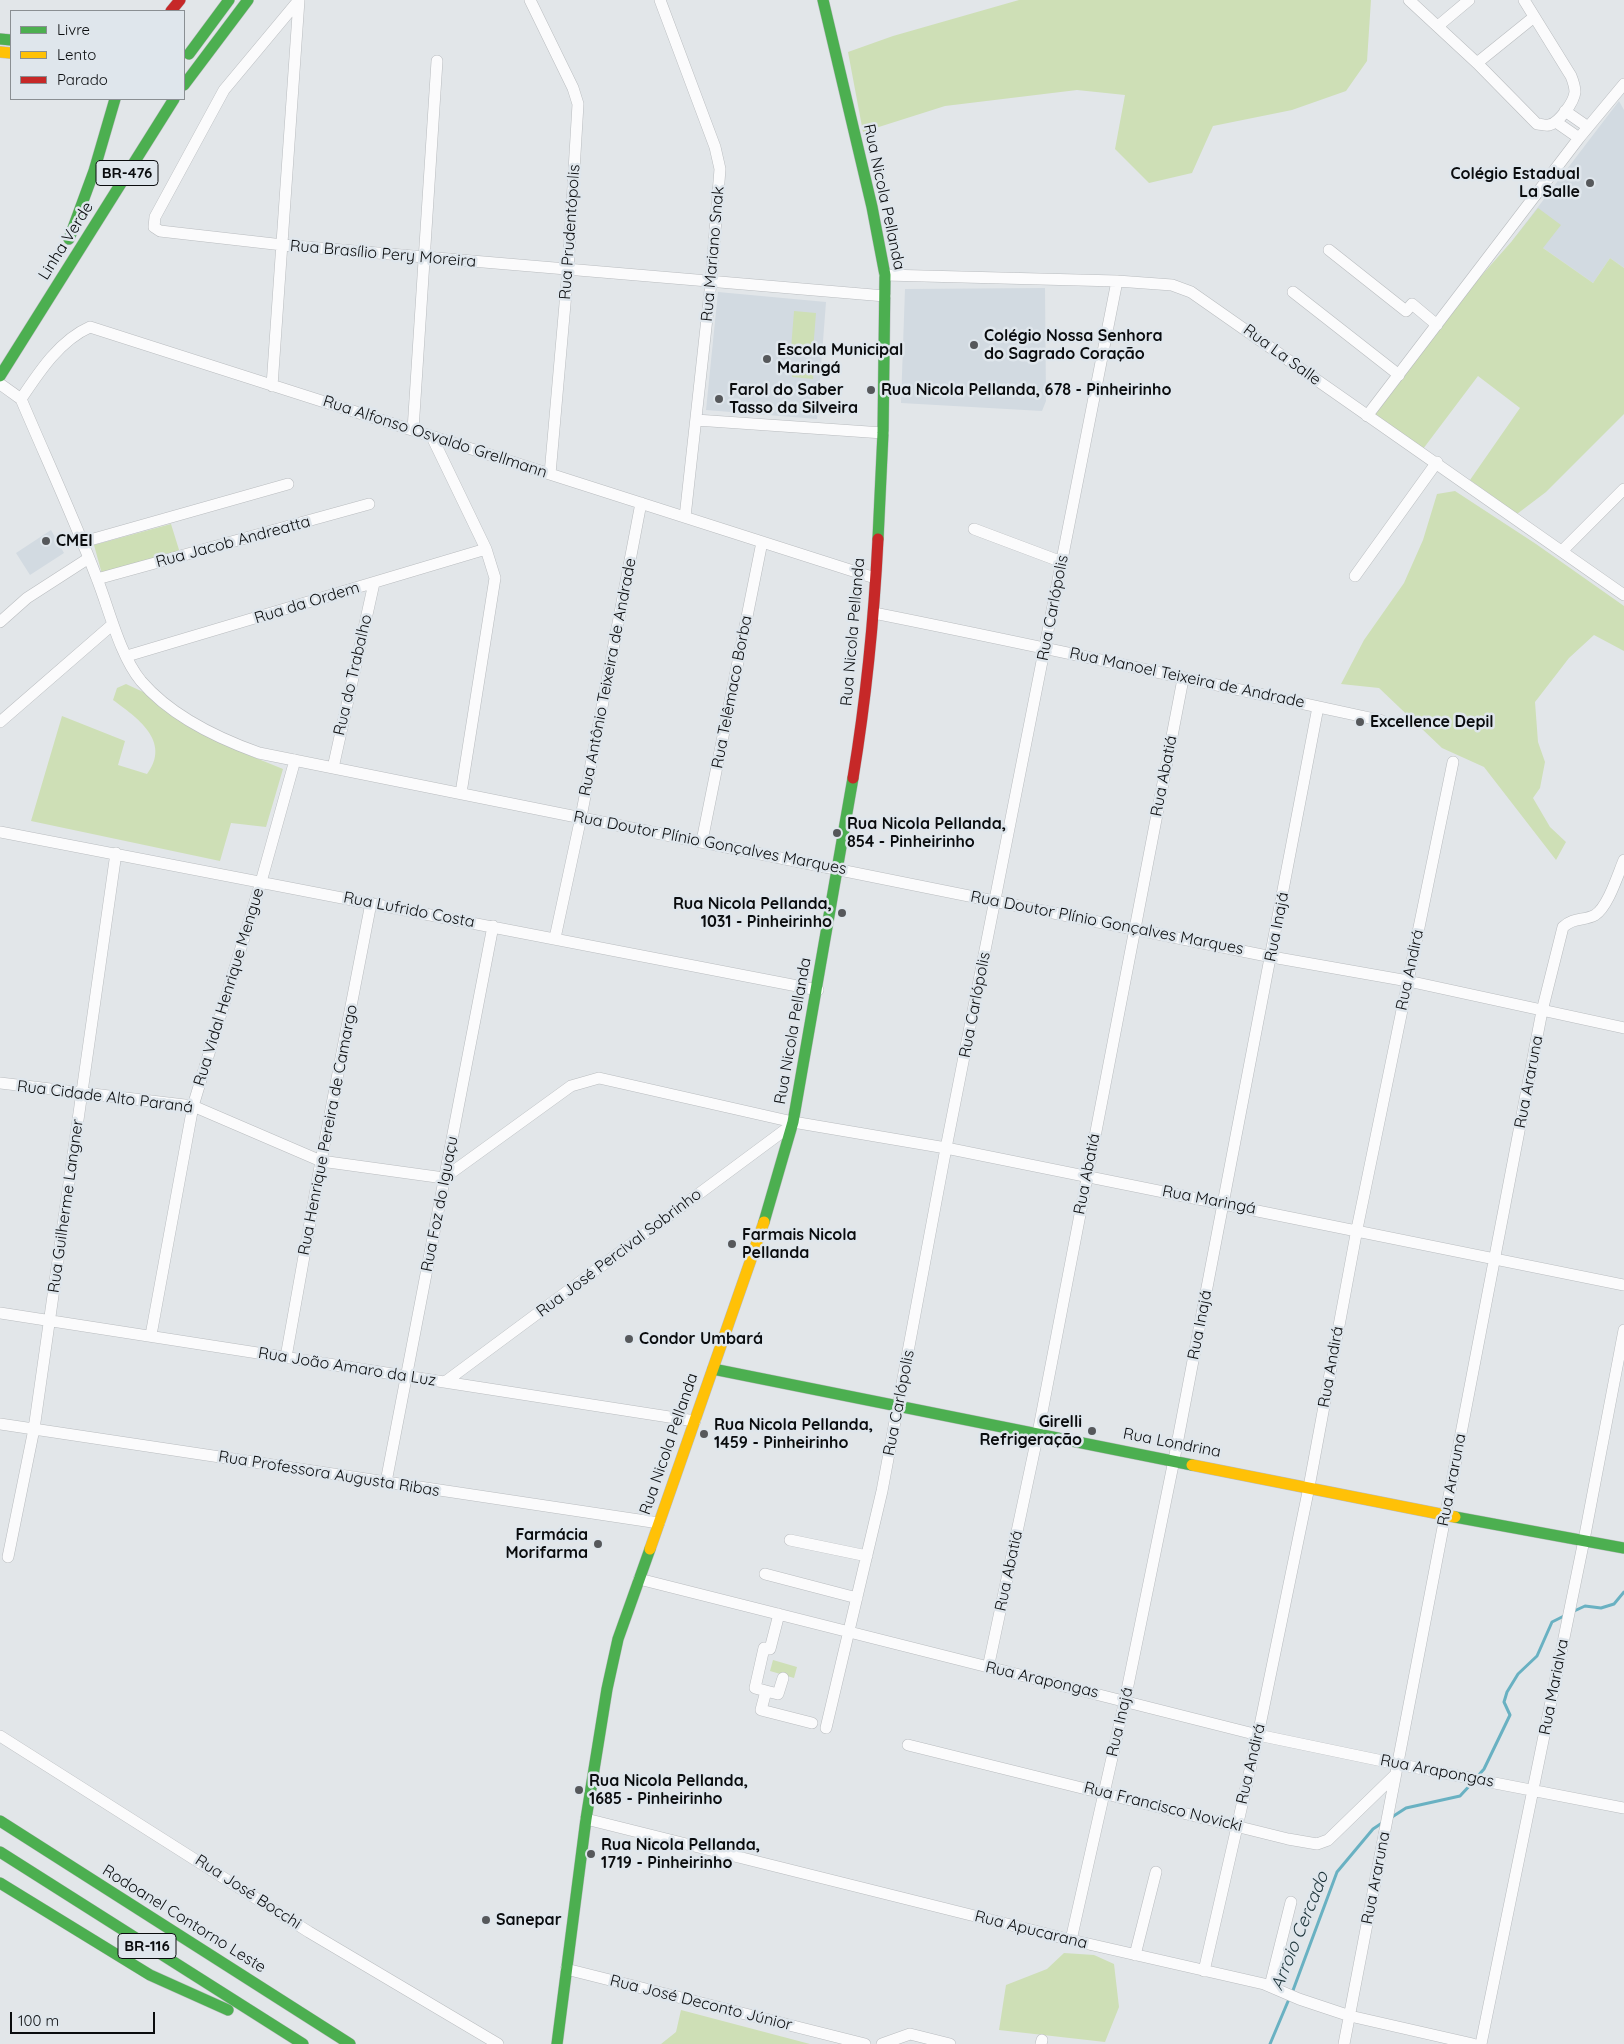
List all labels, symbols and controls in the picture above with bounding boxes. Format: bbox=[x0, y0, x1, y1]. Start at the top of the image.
legend bbox=[10, 10, 185, 100]
text: Livre bbox=[57, 20, 90, 39]
text: Lento bbox=[57, 45, 96, 64]
text: Parado bbox=[57, 70, 108, 89]
street label: Rua Nicola Pellanda bbox=[859, 122, 909, 272]
road number: BR-476 bbox=[96, 160, 158, 186]
street label: Rua Prudentópolis bbox=[556, 164, 584, 300]
place label: Colégio Estadual La Salle bbox=[1450, 164, 1580, 202]
marker: Colégio Estadual La Salle bbox=[1584, 177, 1596, 189]
street label: Rua Mariano Snak bbox=[698, 186, 728, 322]
street label: Linha Verde bbox=[34, 199, 98, 283]
street label: Rua Brasílio Pery Moreira bbox=[289, 236, 477, 272]
street label: Rua La Salle bbox=[1239, 320, 1325, 390]
place label: Colégio Nossa Senhora do Sagrado Coração bbox=[984, 326, 1162, 364]
marker: Colégio Nossa Senhora do Sagrado Coração bbox=[968, 339, 980, 351]
place label: Escola Municipal Maringá bbox=[777, 340, 903, 378]
marker: Escola Municipal Maringá bbox=[761, 353, 773, 365]
place label: Farol do Saber Tasso da Silveira bbox=[729, 380, 858, 418]
place label: Rua Nicola Pellanda, 678 - Pinheirinho bbox=[881, 380, 1171, 400]
marker: Rua Nicola Pellanda, 678 - Pinheirinho bbox=[865, 384, 877, 396]
street label: Rua Alfonso Osvaldo Grellmann bbox=[320, 392, 550, 482]
marker: Farol do Saber Tasso da Silveira bbox=[713, 393, 725, 405]
street label: Rua Jacob Andreatta bbox=[154, 512, 312, 572]
place label: CMEI bbox=[56, 531, 93, 551]
marker: CMEI bbox=[40, 535, 52, 547]
street label: Rua Carlópolis bbox=[1033, 553, 1073, 663]
street label: Rua Antônio Teixeira de Andrade bbox=[575, 556, 641, 798]
street label: Rua Nicola Pellanda bbox=[837, 557, 869, 707]
street label: Rua da Ordem bbox=[252, 578, 362, 628]
street label: Rua do Trabalho bbox=[330, 613, 376, 737]
street label: Rua Telêmaco Borba bbox=[708, 614, 756, 770]
street label: Rua Manoel Teixeira de Andrade bbox=[1068, 644, 1306, 712]
place label: Excellence Depil bbox=[1370, 712, 1494, 732]
marker: Excellence Depil bbox=[1354, 716, 1366, 728]
street label: Rua Abatiá bbox=[1147, 734, 1181, 818]
street label: Rua Doutor Plínio Gonçalves Marques bbox=[572, 807, 848, 879]
place label: Rua Nicola Pellanda, 854 - Pinheirinho bbox=[847, 814, 1006, 852]
marker: Rua Nicola Pellanda, 854 - Pinheirinho bbox=[831, 827, 843, 839]
street label: Rua Vidal Henrique Mengue bbox=[190, 886, 268, 1088]
street label: Rua Doutor Plínio Gonçalves Marques bbox=[969, 887, 1245, 959]
street label: Rua Lufrido Costa bbox=[342, 888, 476, 932]
street label: Rua Inajá bbox=[1261, 890, 1293, 964]
place label: Rua Nicola Pellanda, 1031 - Pinheirinho bbox=[673, 894, 832, 932]
marker: Rua Nicola Pellanda, 1031 - Pinheirinho bbox=[836, 907, 848, 919]
street label: Rua Andirá bbox=[1392, 928, 1428, 1012]
street label: Rua Carlópolis bbox=[955, 950, 995, 1060]
street label: Rua Nicola Pellanda bbox=[771, 956, 815, 1106]
street label: Rua Henrique Pereira de Camargo bbox=[294, 1003, 362, 1257]
street label: Rua Araruna bbox=[1511, 1034, 1547, 1130]
street label: Rua Cidade Alto Paraná bbox=[16, 1077, 194, 1117]
street label: Rua Guilherme Langner bbox=[44, 1118, 88, 1294]
street label: Rua Abatiá bbox=[1070, 1132, 1104, 1216]
street label: Rua Foz do Iguaçu bbox=[417, 1135, 463, 1273]
street label: Rua Maringá bbox=[1160, 1182, 1258, 1218]
street label: Rua José Percival Sobrinho bbox=[533, 1185, 705, 1321]
place label: Farmais Nicola Pellanda bbox=[742, 1225, 857, 1263]
marker: Farmais Nicola Pellanda bbox=[726, 1238, 738, 1250]
street label: Rua Inajá bbox=[1184, 1288, 1216, 1362]
street label: Rua Andirá bbox=[1314, 1325, 1348, 1409]
place label: Condor Umbará bbox=[639, 1329, 763, 1349]
marker: Condor Umbará bbox=[623, 1333, 635, 1345]
street label: Rua João Amaro da Luz bbox=[257, 1343, 437, 1391]
street label: Rua Carlópolis bbox=[879, 1348, 919, 1458]
street label: Rua Nicola Pellanda bbox=[636, 1371, 702, 1517]
place label: Girelli Refrigeração bbox=[979, 1412, 1082, 1450]
place label: Rua Nicola Pellanda, 1459 - Pinheirinho bbox=[714, 1415, 873, 1453]
street label: Rua Londrina bbox=[1121, 1424, 1223, 1462]
marker: Girelli Refrigeração bbox=[1086, 1425, 1098, 1437]
marker: Rua Nicola Pellanda, 1459 - Pinheirinho bbox=[698, 1428, 710, 1440]
street label: Rua Araruna bbox=[1434, 1432, 1470, 1528]
street label: Rua Professora Augusta Ribas bbox=[217, 1447, 441, 1501]
place label: Farmácia Morifarma bbox=[505, 1525, 588, 1563]
street label: Rua Abatiá bbox=[991, 1529, 1027, 1613]
marker: Farmácia Morifarma bbox=[592, 1538, 604, 1550]
street label: Rua Marialva bbox=[1535, 1637, 1573, 1737]
street label: Rua Arapongas bbox=[984, 1658, 1100, 1702]
street label: Rua Inajá bbox=[1103, 1685, 1137, 1759]
street label: Rua Andirá bbox=[1232, 1722, 1270, 1806]
street label: Rua Arapongas bbox=[1379, 1751, 1495, 1791]
place label: Rua Nicola Pellanda, 1685 - Pinheirinho bbox=[589, 1771, 748, 1809]
street label: Rua Francisco Novicki bbox=[1082, 1778, 1244, 1836]
marker: Rua Nicola Pellanda, 1685 - Pinheirinho bbox=[573, 1784, 585, 1796]
street label: Rua Araruna bbox=[1358, 1830, 1394, 1926]
place label: Rua Nicola Pellanda, 1719 - Pinheirinho bbox=[601, 1835, 760, 1873]
marker: Rua Nicola Pellanda, 1719 - Pinheirinho bbox=[585, 1848, 597, 1860]
street label: Rua José Bocchi bbox=[191, 1851, 305, 1933]
street label: Rodoanel Contorno Leste bbox=[99, 1861, 269, 1977]
water label: Arroio Cercado bbox=[1266, 1868, 1334, 1994]
street label: Rua Apucarana bbox=[973, 1907, 1089, 1953]
place label: Sanepar bbox=[496, 1910, 562, 1930]
marker: Sanepar bbox=[480, 1914, 492, 1926]
road number: BR-116 bbox=[118, 1934, 176, 1958]
street label: Rua José Deconto Júnior bbox=[608, 1971, 794, 2035]
scale bar bbox=[12, 2002, 158, 2034]
text: 100 m bbox=[18, 2011, 59, 2030]

